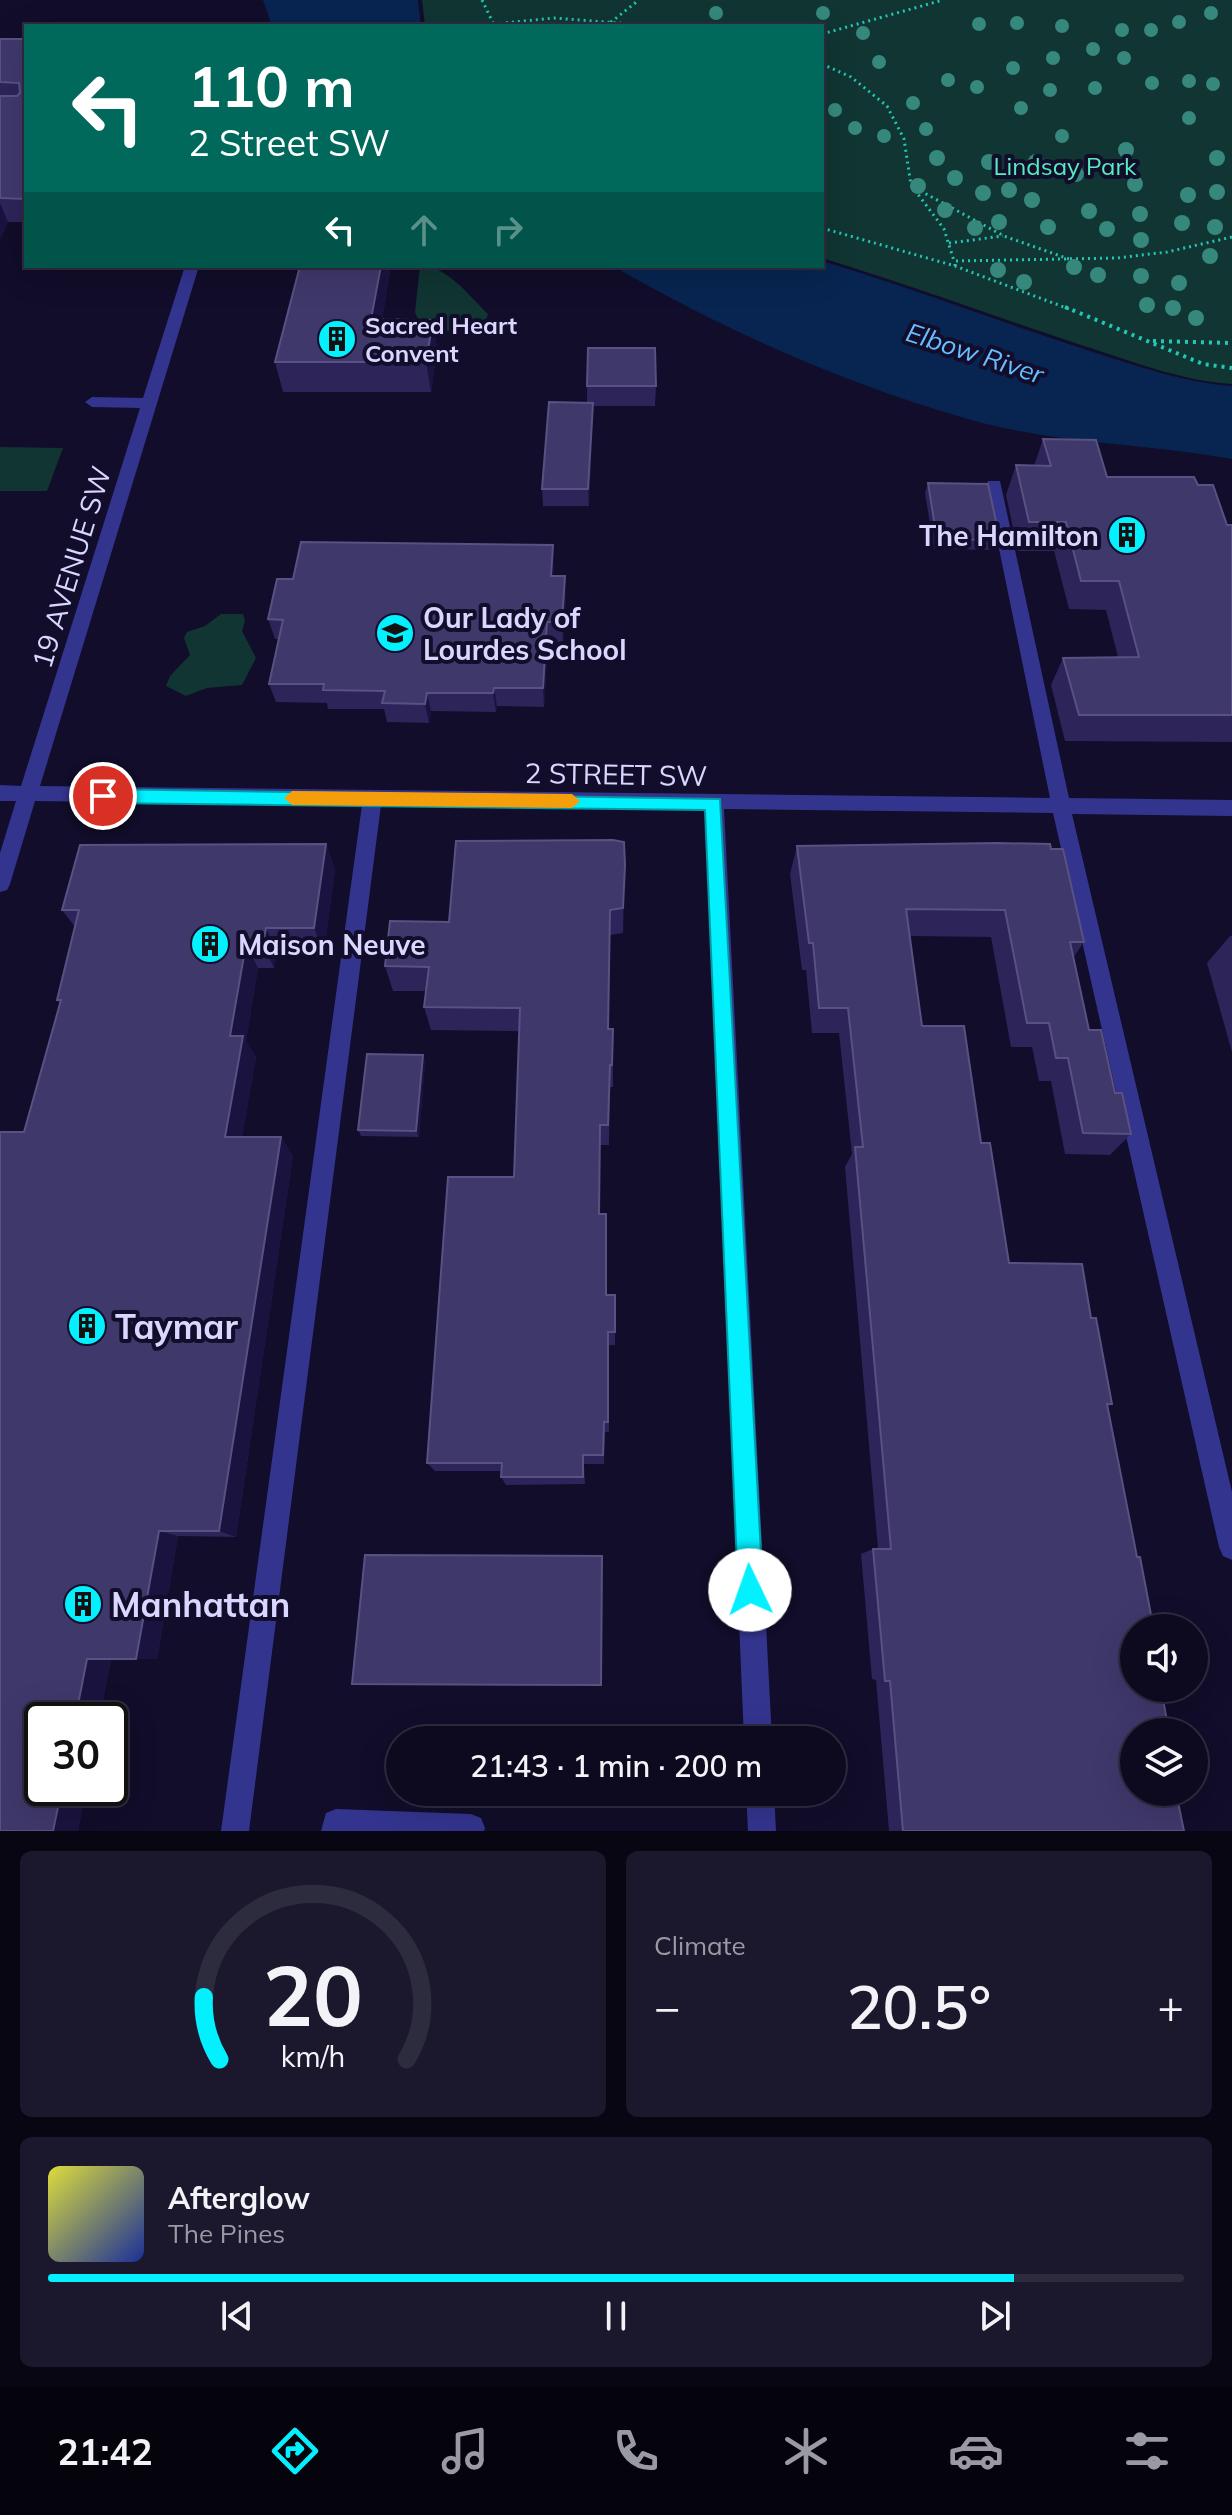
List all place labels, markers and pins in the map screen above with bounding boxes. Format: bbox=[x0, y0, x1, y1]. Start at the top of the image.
place label: Sacred Heart Convent bbox=[365, 310, 517, 368]
building icon: Sacred Heart Convent bbox=[316, 318, 358, 360]
building icon: The Hamilton bbox=[1106, 514, 1148, 556]
place label: The Hamilton bbox=[919, 518, 1099, 553]
place label: Our Lady of Lourdes School bbox=[423, 600, 627, 667]
school or university icon: Our Lady of Lourdes School bbox=[374, 612, 416, 654]
pin bbox=[69, 762, 137, 830]
building icon: Maison Neuve bbox=[189, 923, 231, 965]
place label: Maison Neuve bbox=[238, 927, 426, 962]
building icon: Taymar bbox=[66, 1305, 108, 1347]
place label: Taymar bbox=[115, 1305, 238, 1348]
building icon: Manhattan bbox=[62, 1583, 104, 1625]
place label: Manhattan bbox=[111, 1583, 290, 1626]

